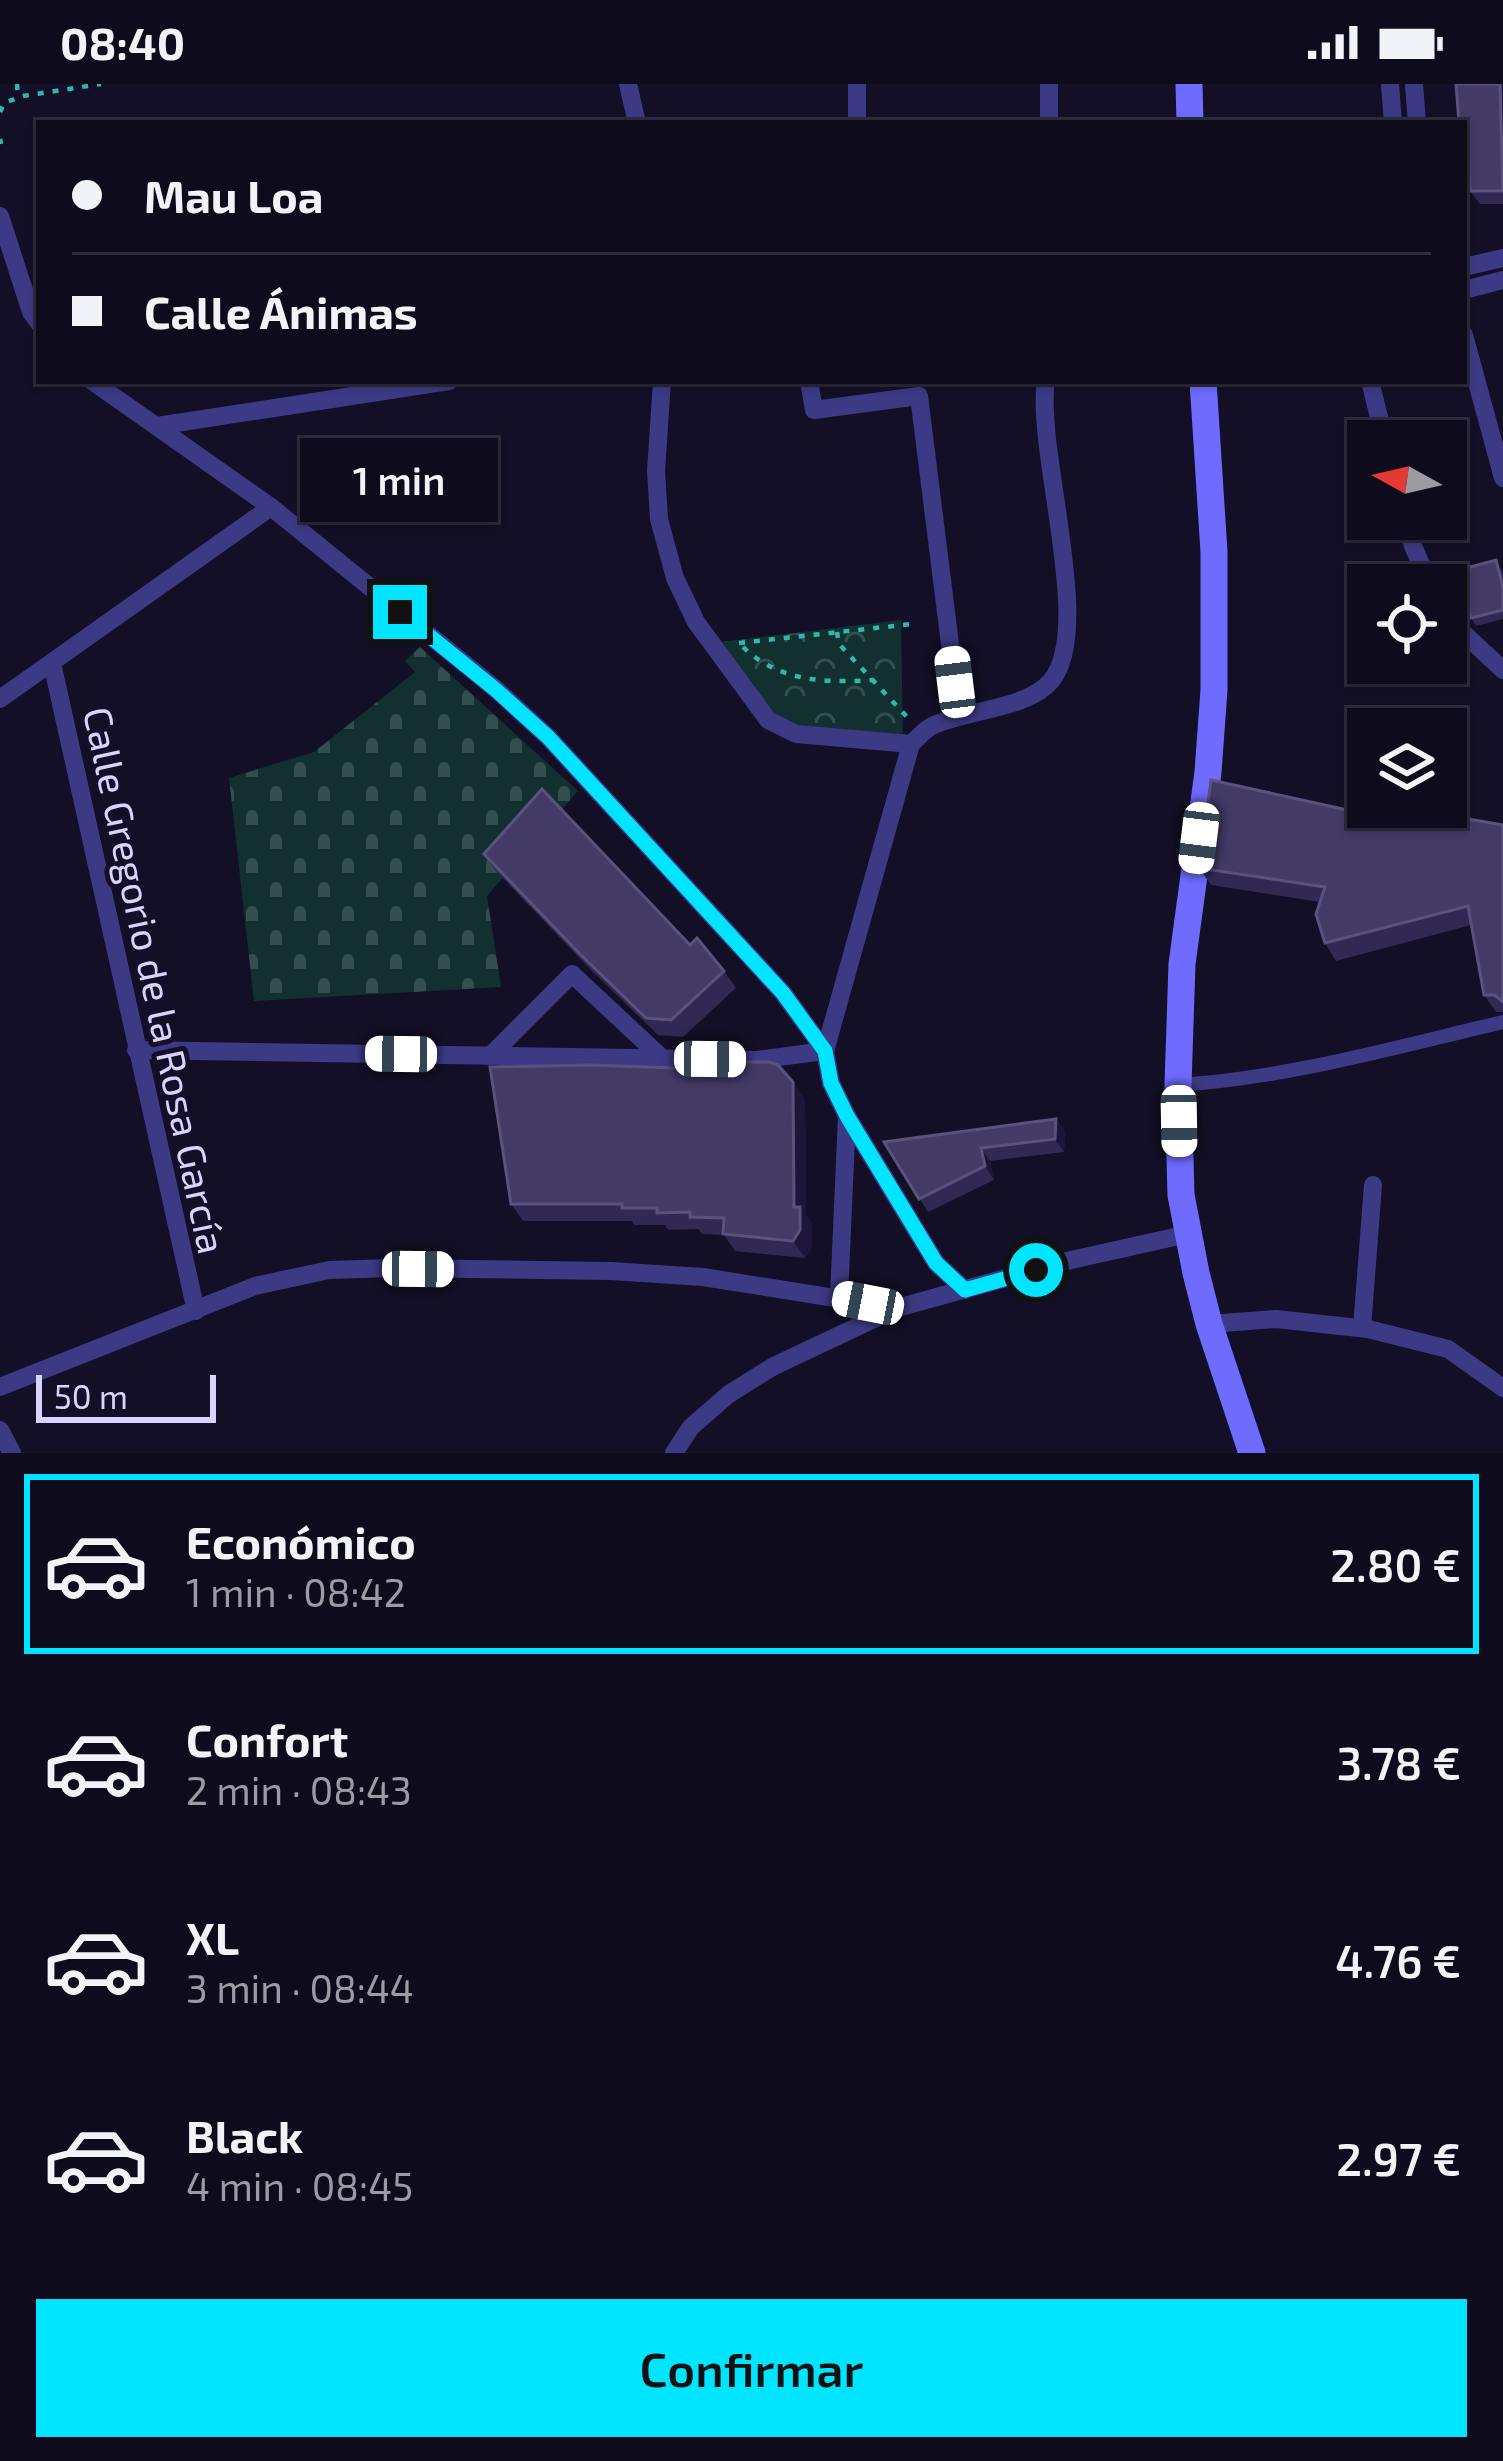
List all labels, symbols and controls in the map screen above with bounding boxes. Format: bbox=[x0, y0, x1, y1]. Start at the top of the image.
text: 08:40 bbox=[60, 15, 185, 69]
text: Mau Loa bbox=[144, 168, 324, 222]
text: Calle Ánimas bbox=[144, 284, 418, 338]
north arrow bbox=[1347, 420, 1467, 540]
map controls bbox=[1347, 420, 1467, 828]
callout: 1 min bbox=[301, 438, 499, 522]
text: 1 min bbox=[353, 456, 445, 503]
button: locate bbox=[1347, 564, 1467, 684]
route end bbox=[373, 585, 427, 639]
car bbox=[933, 644, 977, 720]
street label: Calle Gregorio de la Rosa García bbox=[75, 702, 237, 1258]
button: layers bbox=[1347, 708, 1467, 828]
car bbox=[1177, 800, 1221, 876]
car bbox=[365, 1035, 437, 1073]
car bbox=[674, 1040, 746, 1078]
car bbox=[1160, 1085, 1198, 1157]
route start bbox=[1009, 1243, 1063, 1297]
car bbox=[382, 1250, 454, 1288]
car bbox=[829, 1278, 907, 1328]
scale bar bbox=[36, 1369, 216, 1422]
text: 50 m bbox=[54, 1376, 128, 1416]
icon: car bbox=[42, 1510, 150, 1618]
text: Económico bbox=[186, 1514, 416, 1568]
text: 2.80 € bbox=[1330, 1537, 1461, 1591]
text: 1 min · 08:42 bbox=[186, 1568, 406, 1615]
icon: car bbox=[42, 1708, 150, 1816]
text: Confort bbox=[186, 1712, 348, 1766]
text: 3.78 € bbox=[1337, 1735, 1461, 1789]
text: 2 min · 08:43 bbox=[186, 1766, 412, 1813]
icon: car bbox=[42, 1906, 150, 2014]
text: XL bbox=[186, 1910, 239, 1964]
text: 4.76 € bbox=[1335, 1933, 1461, 1987]
text: 3 min · 08:44 bbox=[186, 1964, 414, 2011]
icon: car bbox=[42, 2104, 150, 2212]
text: Black bbox=[186, 2108, 303, 2162]
text: 2.97 € bbox=[1336, 2131, 1461, 2185]
text: 4 min · 08:45 bbox=[186, 2162, 413, 2209]
button: Confirmar bbox=[36, 2299, 1467, 2437]

